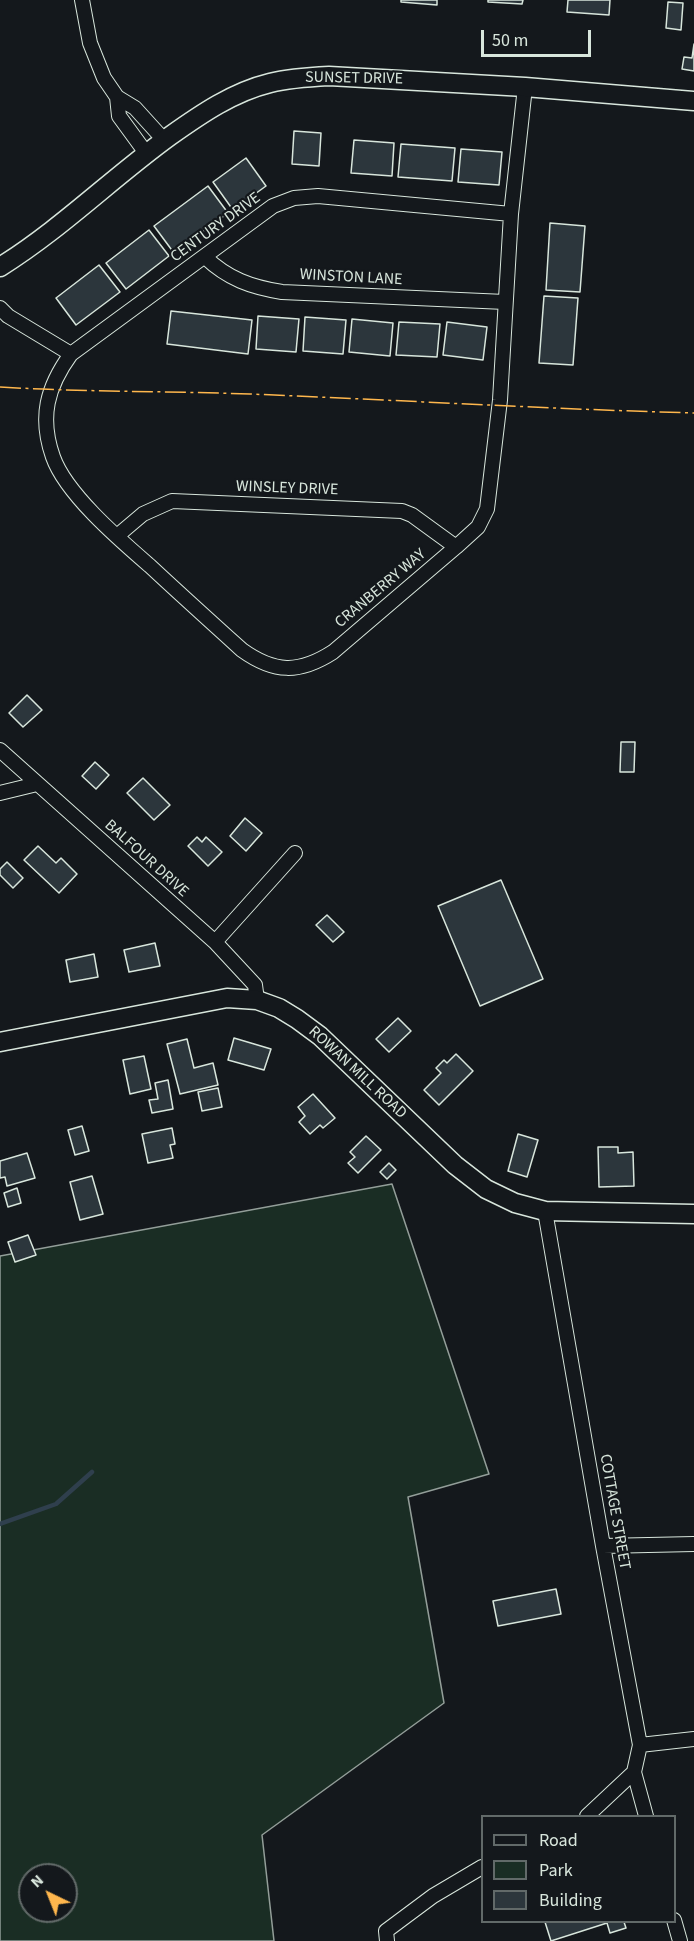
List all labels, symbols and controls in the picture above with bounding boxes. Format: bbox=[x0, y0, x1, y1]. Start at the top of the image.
scale bar bbox=[484, 18, 594, 56]
text: 50 m bbox=[492, 28, 528, 53]
street label: SUNSET DRIVE bbox=[305, 69, 403, 89]
street label: CENTURY DRIVE bbox=[167, 189, 265, 267]
street label: WINSTON LANE bbox=[299, 266, 403, 290]
street label: WINSLEY DRIVE bbox=[235, 478, 339, 500]
street label: CRANBERRY WAY bbox=[332, 545, 430, 633]
street label: BALFOUR DRIVE bbox=[100, 816, 192, 902]
street label: ROWAN MILL ROAD bbox=[304, 1023, 410, 1123]
street label: COTTAGE STREET bbox=[594, 1453, 634, 1571]
legend bbox=[481, 1815, 676, 1923]
text: Road bbox=[539, 1828, 578, 1853]
text: Park bbox=[539, 1858, 573, 1883]
north arrow bbox=[18, 1863, 78, 1923]
text: N bbox=[26, 1870, 48, 1893]
text: Building bbox=[539, 1888, 602, 1913]

